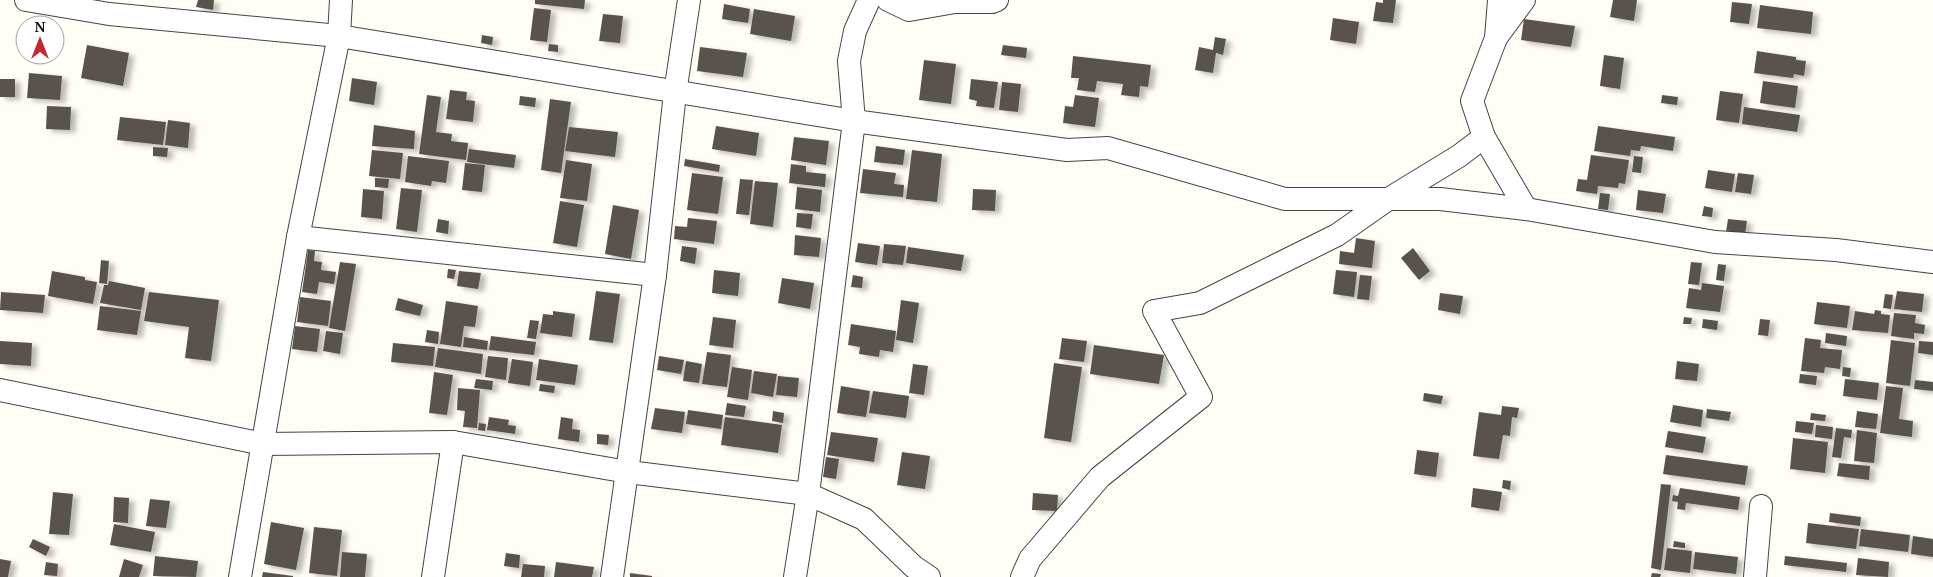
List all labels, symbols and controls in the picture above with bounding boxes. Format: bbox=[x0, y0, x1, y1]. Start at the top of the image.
north arrow bbox=[15, 15, 65, 65]
text: N bbox=[34, 17, 46, 36]

